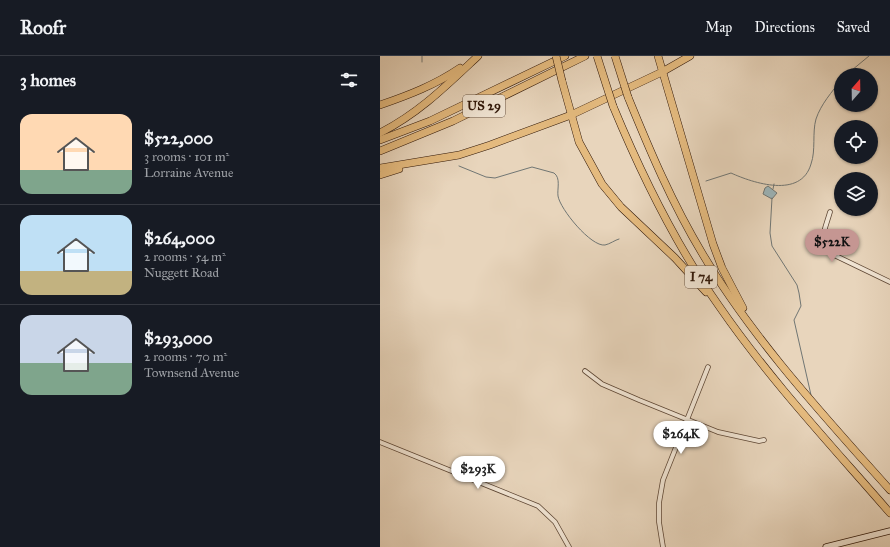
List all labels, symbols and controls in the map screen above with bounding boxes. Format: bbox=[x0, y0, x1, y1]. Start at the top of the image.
text: Roofr bbox=[20, 16, 66, 39]
text: Map bbox=[705, 19, 732, 36]
text: Directions bbox=[754, 19, 815, 36]
text: Saved bbox=[837, 19, 870, 36]
north arrow bbox=[834, 68, 878, 112]
map controls bbox=[834, 68, 878, 216]
icon: filters bbox=[338, 69, 360, 91]
text: 3 homes bbox=[20, 70, 76, 91]
road number: US 29 bbox=[463, 95, 505, 117]
button: locate bbox=[834, 120, 878, 164]
text: $522,000 bbox=[144, 128, 213, 149]
icon: home bbox=[52, 130, 100, 178]
text: 3 rooms · 101 m² bbox=[144, 149, 229, 165]
text: Lorraine Avenue bbox=[144, 165, 233, 181]
button: layers bbox=[834, 172, 878, 216]
text: $264,000 bbox=[144, 228, 215, 249]
pin: $522K bbox=[804, 229, 860, 263]
icon: home bbox=[52, 231, 100, 279]
text: $522K bbox=[814, 234, 850, 250]
text: 2 rooms · 54 m² bbox=[144, 249, 226, 265]
text: Nuggett Road bbox=[144, 265, 219, 281]
road number: I 74 bbox=[685, 266, 717, 288]
text: $293,000 bbox=[144, 328, 213, 349]
icon: home bbox=[52, 331, 100, 379]
text: 2 rooms · 70 m² bbox=[144, 349, 227, 365]
text: Townsend Avenue bbox=[144, 365, 240, 381]
pin: $264K bbox=[653, 421, 709, 455]
text: $264K bbox=[662, 426, 700, 442]
pin: $293K bbox=[450, 456, 506, 490]
text: $293K bbox=[460, 461, 496, 477]

